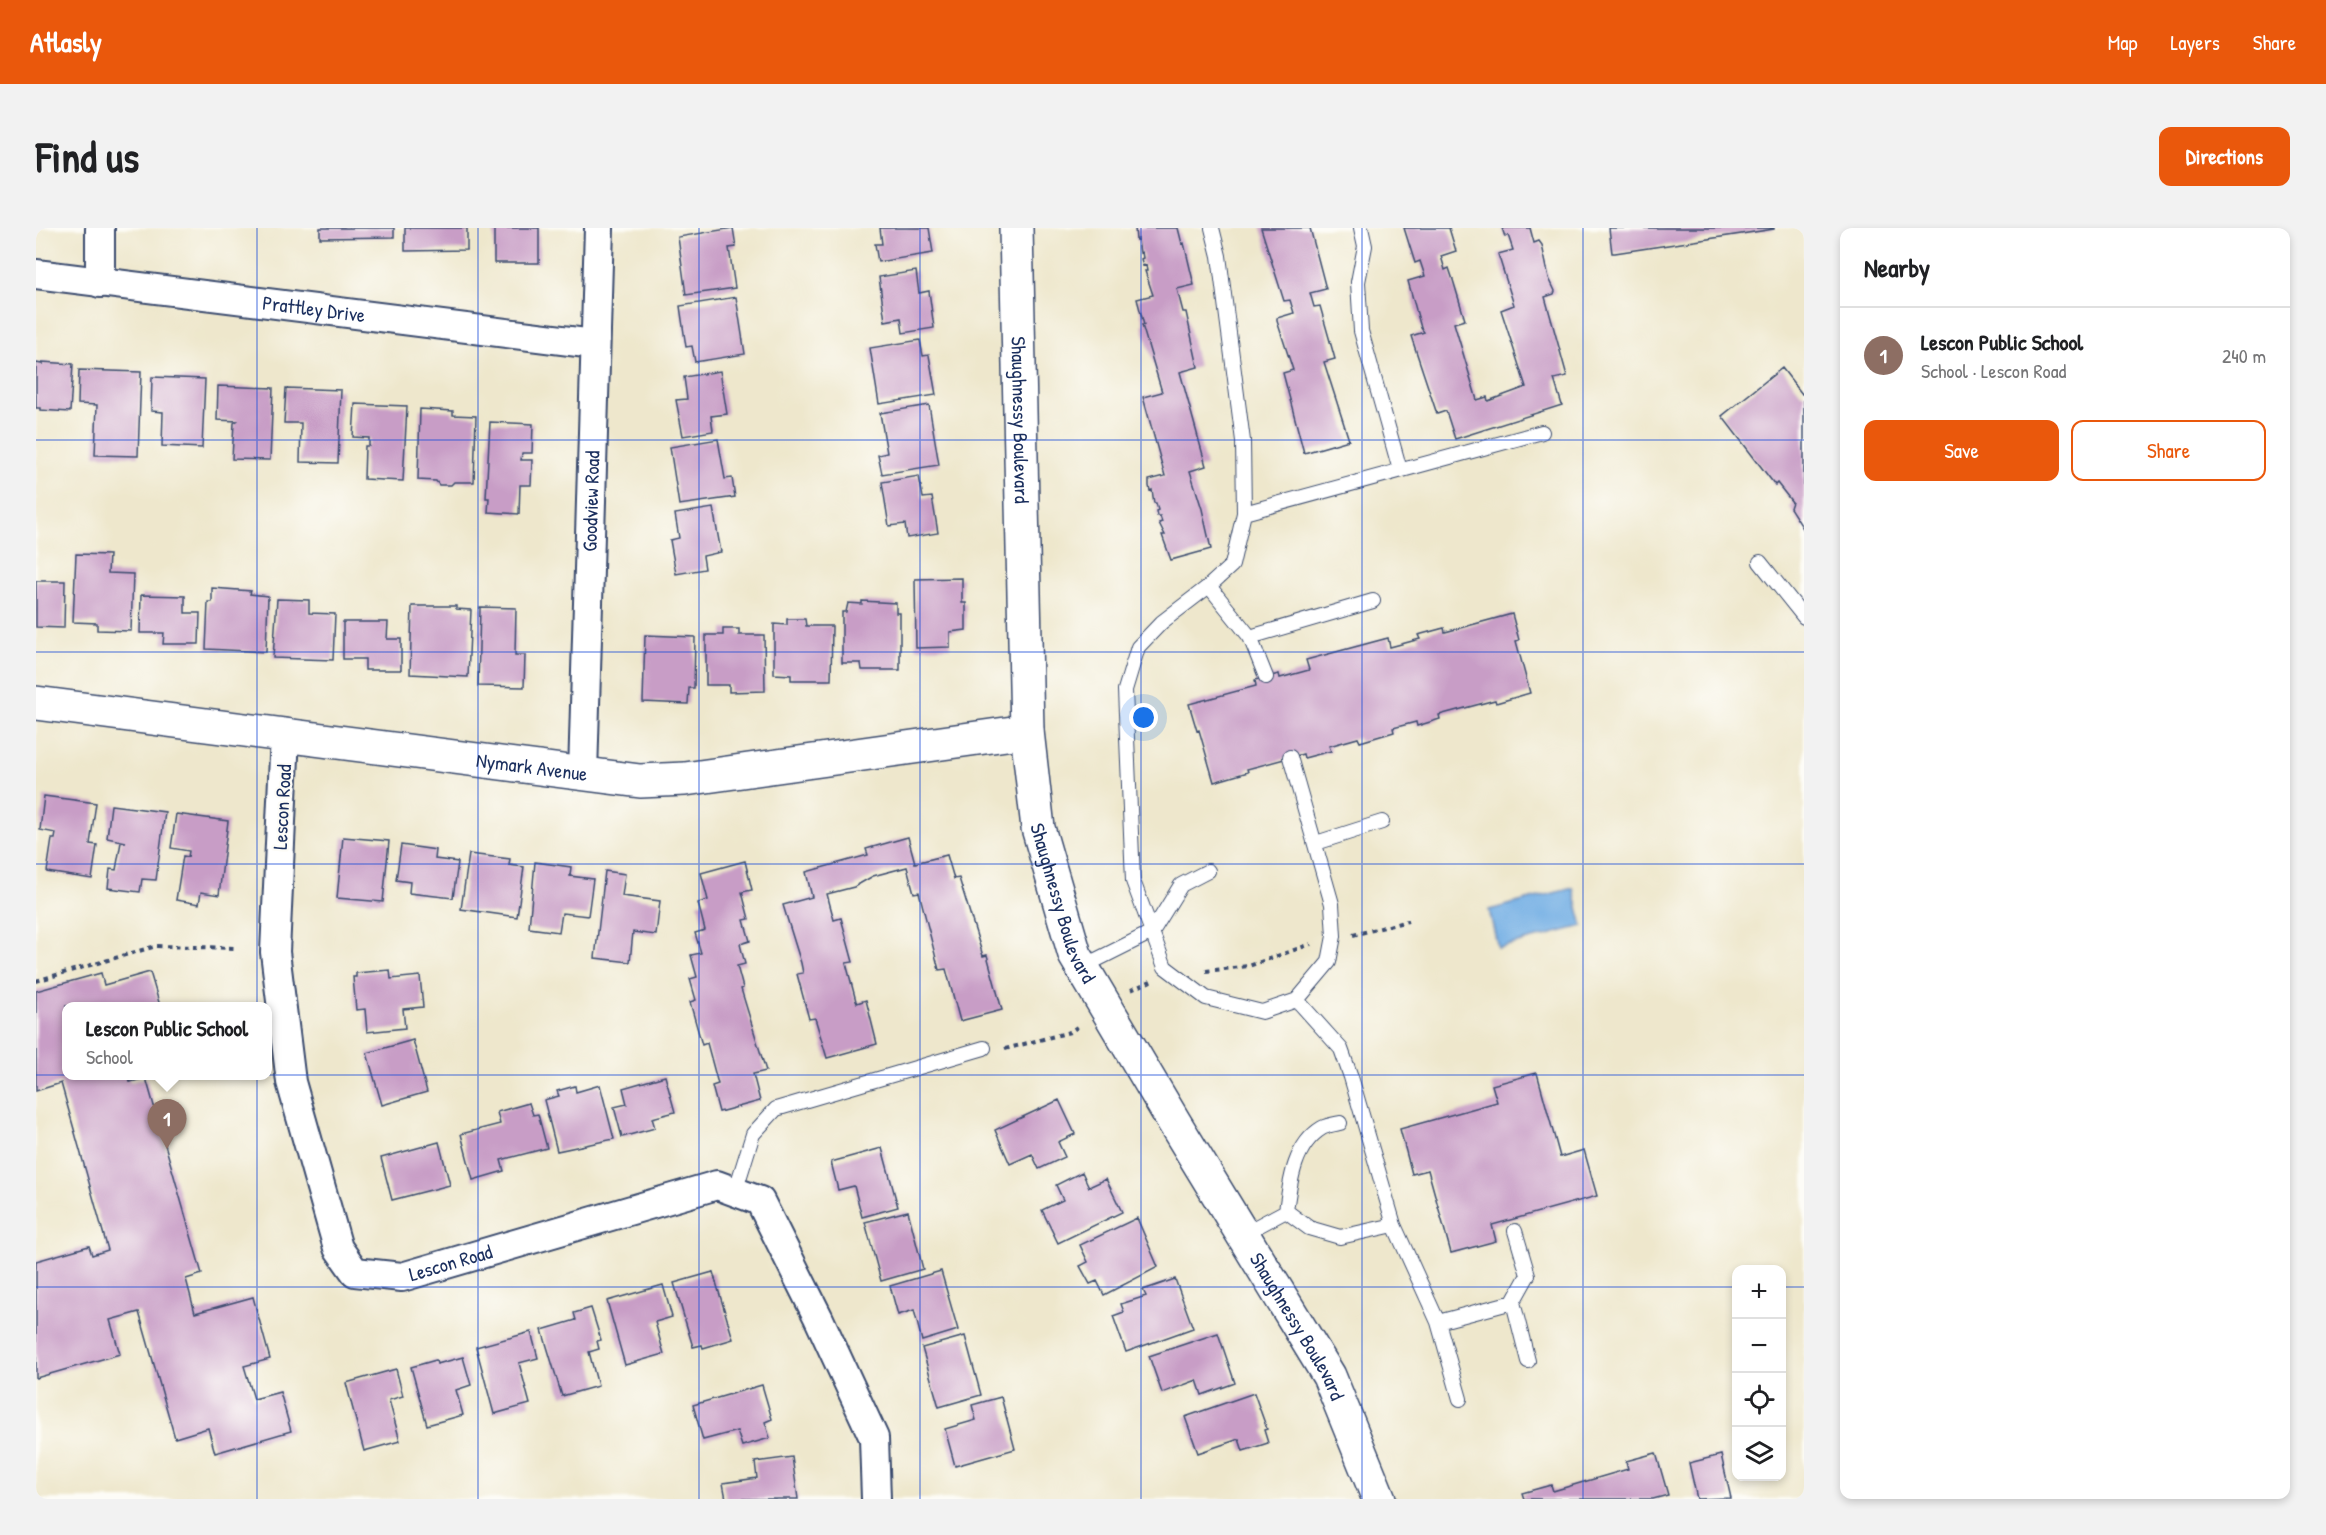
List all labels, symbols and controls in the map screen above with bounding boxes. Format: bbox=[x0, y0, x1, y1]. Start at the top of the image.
text: Atlasly bbox=[30, 23, 102, 61]
text: Map bbox=[2108, 28, 2137, 57]
text: Layers bbox=[2170, 28, 2220, 57]
text: Share bbox=[2253, 28, 2296, 57]
button: Directions bbox=[2159, 127, 2290, 186]
text: Find us bbox=[36, 128, 139, 185]
text: Nearby bbox=[1864, 250, 1930, 285]
street label: Prattley Drive bbox=[261, 289, 367, 328]
text: Lescon Public School bbox=[1921, 327, 2083, 357]
street label: Shaughnessy Boulevard bbox=[1005, 336, 1036, 504]
text: 1 bbox=[1880, 342, 1887, 369]
text: 240 m bbox=[2222, 342, 2266, 369]
text: School · Lescon Road bbox=[1921, 357, 2066, 384]
button: Save bbox=[1864, 420, 2059, 481]
button: Share bbox=[2071, 420, 2266, 481]
street label: Goodview Road bbox=[576, 450, 605, 552]
your location bbox=[1129, 703, 1158, 732]
street label: Nymark Avenue bbox=[475, 746, 589, 787]
street label: Lescon Road bbox=[266, 763, 297, 850]
street label: Shaughnessy Boulevard bbox=[1024, 820, 1103, 988]
popup bbox=[62, 1002, 272, 1080]
text: Lescon Public School bbox=[86, 1013, 248, 1043]
text: School bbox=[86, 1043, 133, 1070]
pin: 1 bbox=[148, 1100, 186, 1149]
street label: Lescon Road bbox=[406, 1237, 495, 1287]
street label: Shaughnessy Boulevard bbox=[1244, 1247, 1351, 1404]
map controls bbox=[1732, 1265, 1786, 1481]
button: + bbox=[1732, 1265, 1786, 1319]
button: − bbox=[1732, 1319, 1786, 1373]
button: locate bbox=[1732, 1373, 1786, 1427]
button: layers bbox=[1732, 1427, 1786, 1481]

